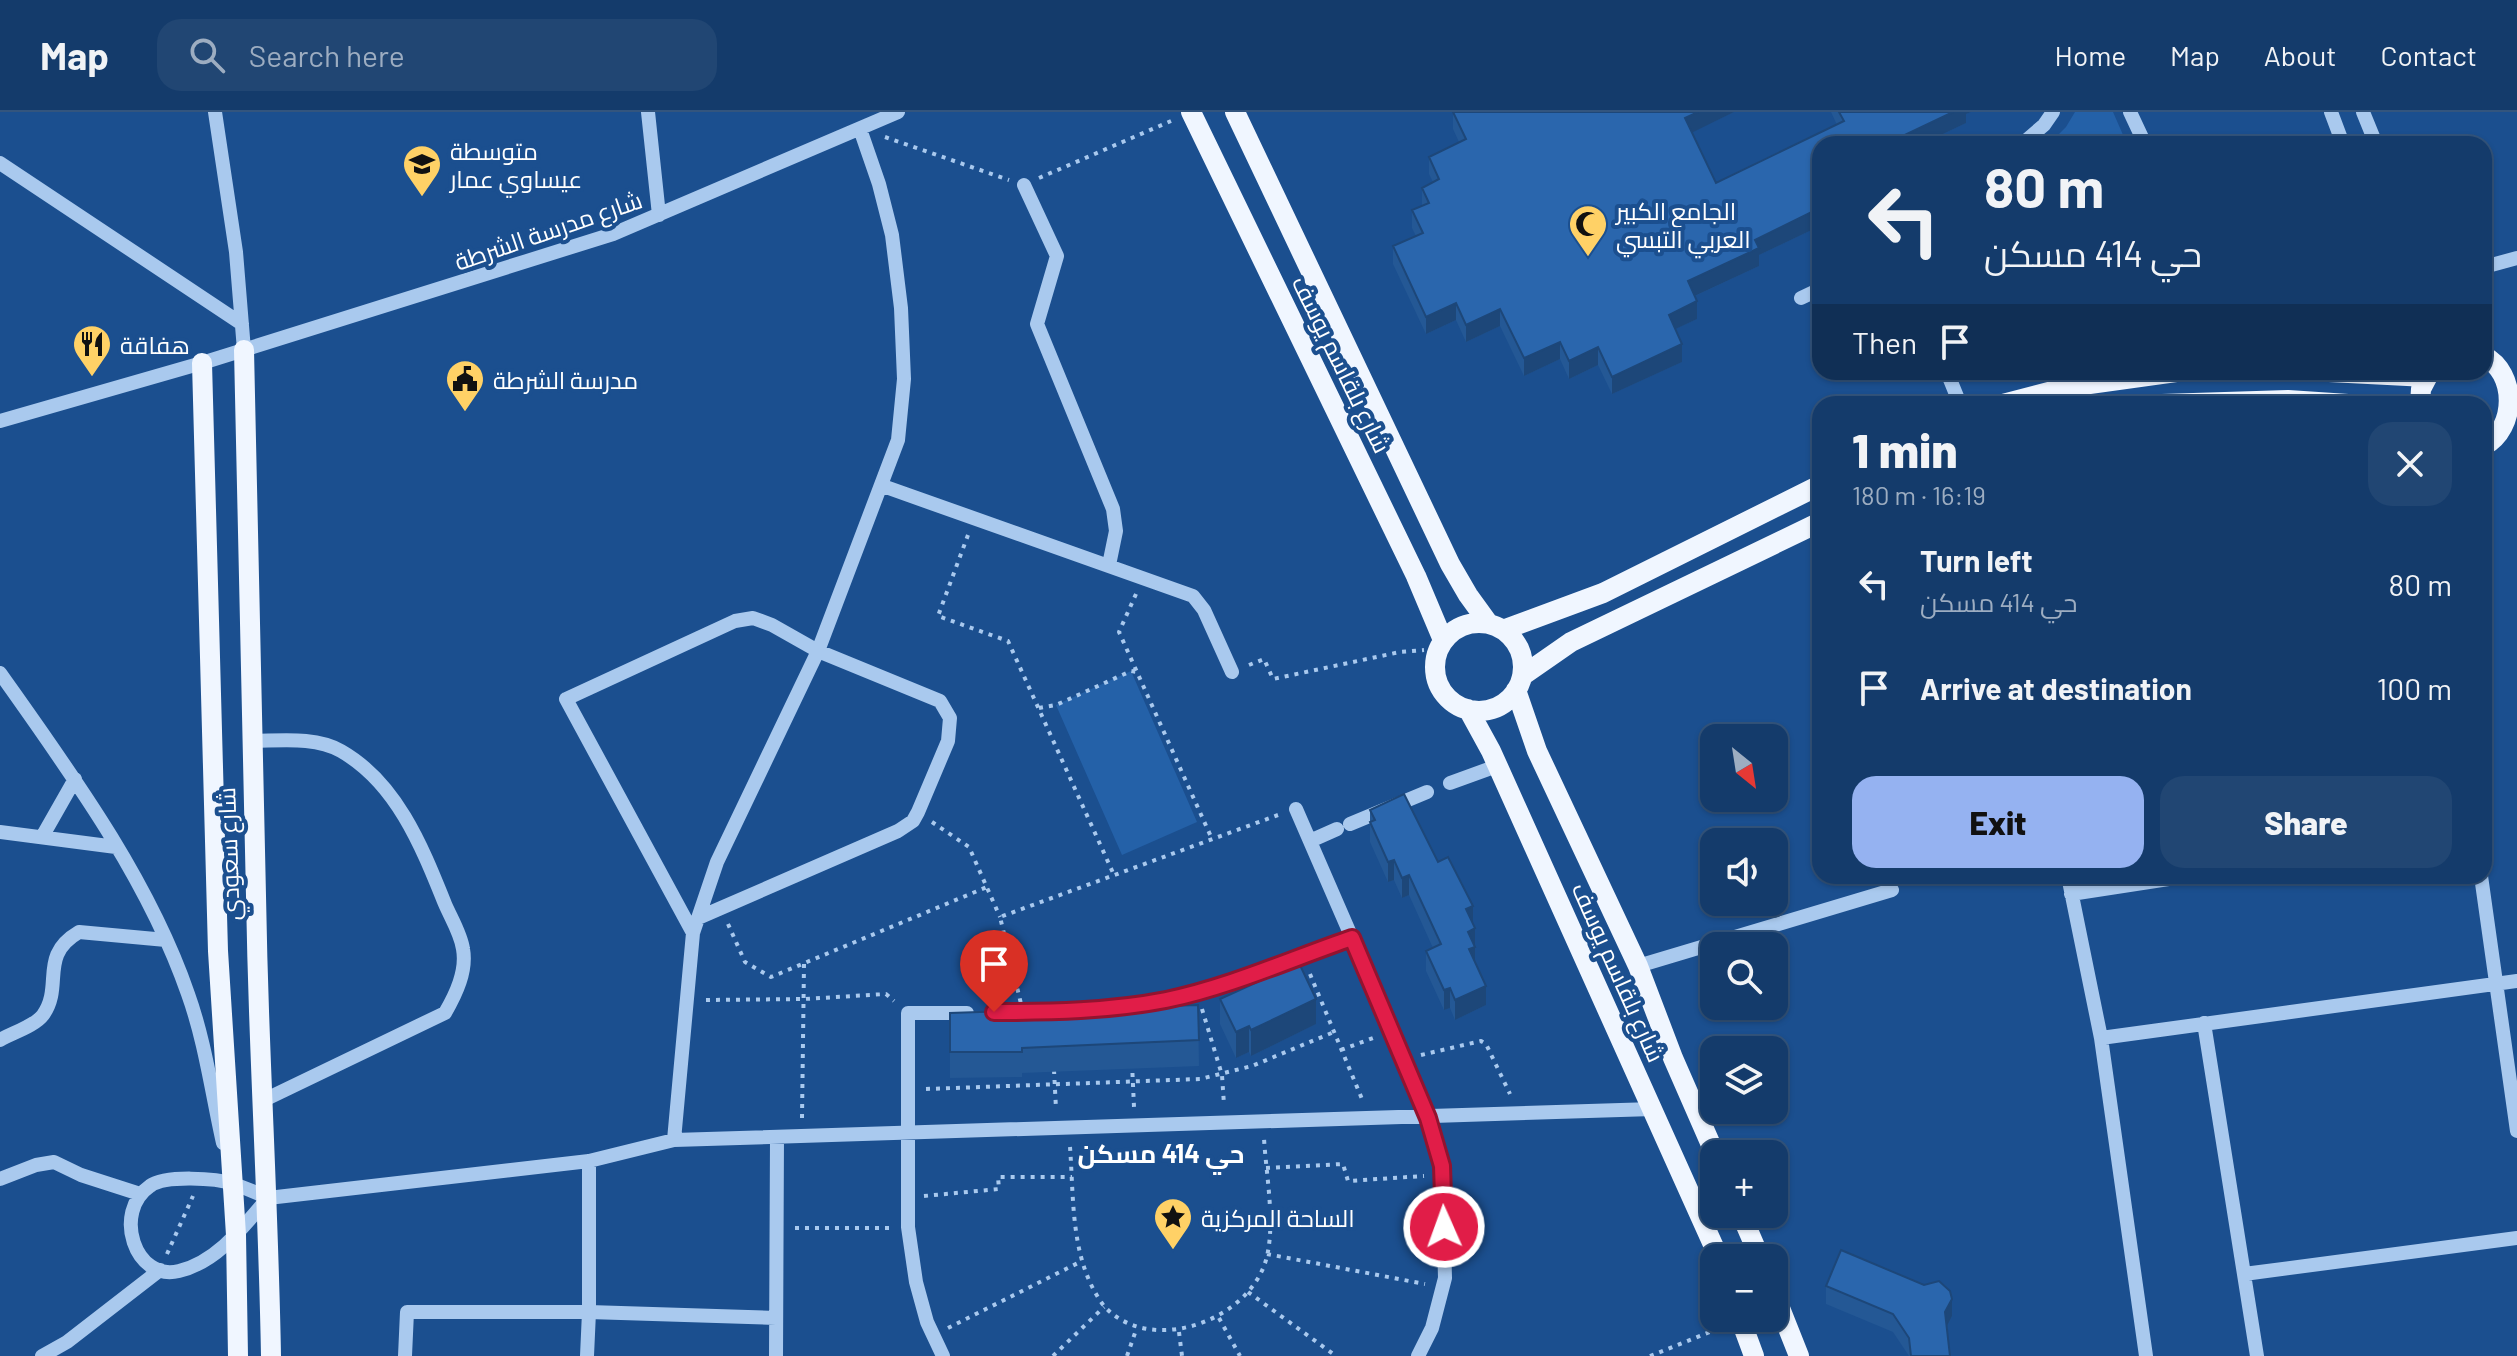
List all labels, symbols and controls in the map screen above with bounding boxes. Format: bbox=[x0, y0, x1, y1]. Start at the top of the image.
search box bbox=[157, 19, 717, 91]
text: Map bbox=[40, 32, 109, 78]
icon: search bbox=[185, 33, 229, 77]
text: Search here bbox=[249, 37, 405, 73]
text: Home bbox=[2055, 38, 2126, 72]
text: Map bbox=[2170, 38, 2220, 72]
text: About bbox=[2264, 38, 2336, 72]
text: Contact bbox=[2380, 38, 2477, 72]
place label: متوسطة عيساوي عمار bbox=[448, 136, 582, 198]
school or university icon: متوسطة عيساوي عمار bbox=[401, 143, 443, 198]
text: 80 m bbox=[1984, 152, 2104, 219]
icon: left bbox=[1852, 168, 1956, 272]
street label: شارع مدرسة الشرطة bbox=[450, 184, 647, 279]
place label: الجامع الكبير العربي التبسي bbox=[1614, 196, 1751, 259]
mosque icon: الجامع الكبير العربي التبسي bbox=[1567, 203, 1609, 258]
text: حي 414 مسكن bbox=[1984, 231, 2202, 274]
street label: شارع بلقاسم يوسف bbox=[1284, 271, 1397, 459]
icon: arrive bbox=[1933, 320, 1977, 364]
restaurant icon: هفاقة bbox=[71, 323, 113, 378]
text: Then bbox=[1852, 324, 1917, 360]
place label: هفاقة bbox=[120, 330, 190, 359]
public building icon: مدرسة الشرطة bbox=[444, 358, 486, 413]
place label: مدرسة الشرطة bbox=[493, 365, 638, 394]
text: 1 min bbox=[1852, 420, 1958, 478]
button: close bbox=[2368, 422, 2452, 506]
text: 180 m · 16:19 bbox=[1852, 479, 1986, 510]
text: Turn left bbox=[1920, 542, 2033, 578]
icon: left bbox=[1852, 562, 1896, 606]
text: 80 m bbox=[2389, 566, 2452, 602]
text: حي 414 مسكن bbox=[1920, 586, 2078, 617]
icon: arrive bbox=[1852, 666, 1896, 710]
text: Arrive at destination bbox=[1920, 670, 2192, 706]
text: 100 m bbox=[2377, 670, 2452, 706]
north arrow bbox=[1700, 724, 1788, 812]
map controls bbox=[1700, 724, 1788, 1332]
button: Exit bbox=[1852, 776, 2144, 868]
button: Share bbox=[2160, 776, 2452, 868]
street label: شارع سعودي bbox=[211, 787, 250, 921]
button: sound bbox=[1700, 828, 1788, 916]
street label: شارع بلقاسم يوسف bbox=[1564, 878, 1672, 1067]
pin bbox=[960, 930, 1028, 1012]
button: search bbox=[1700, 932, 1788, 1020]
icon: arrive bbox=[972, 942, 1016, 986]
button: layers bbox=[1700, 1036, 1788, 1124]
district label: حي 414 مسكن bbox=[1078, 1137, 1244, 1175]
button: + bbox=[1700, 1140, 1788, 1228]
position arrow bbox=[1402, 1185, 1486, 1269]
place icon: الساحة المركزية bbox=[1152, 1196, 1194, 1251]
place label: الساحة المركزية bbox=[1201, 1203, 1355, 1232]
button: − bbox=[1700, 1244, 1788, 1332]

